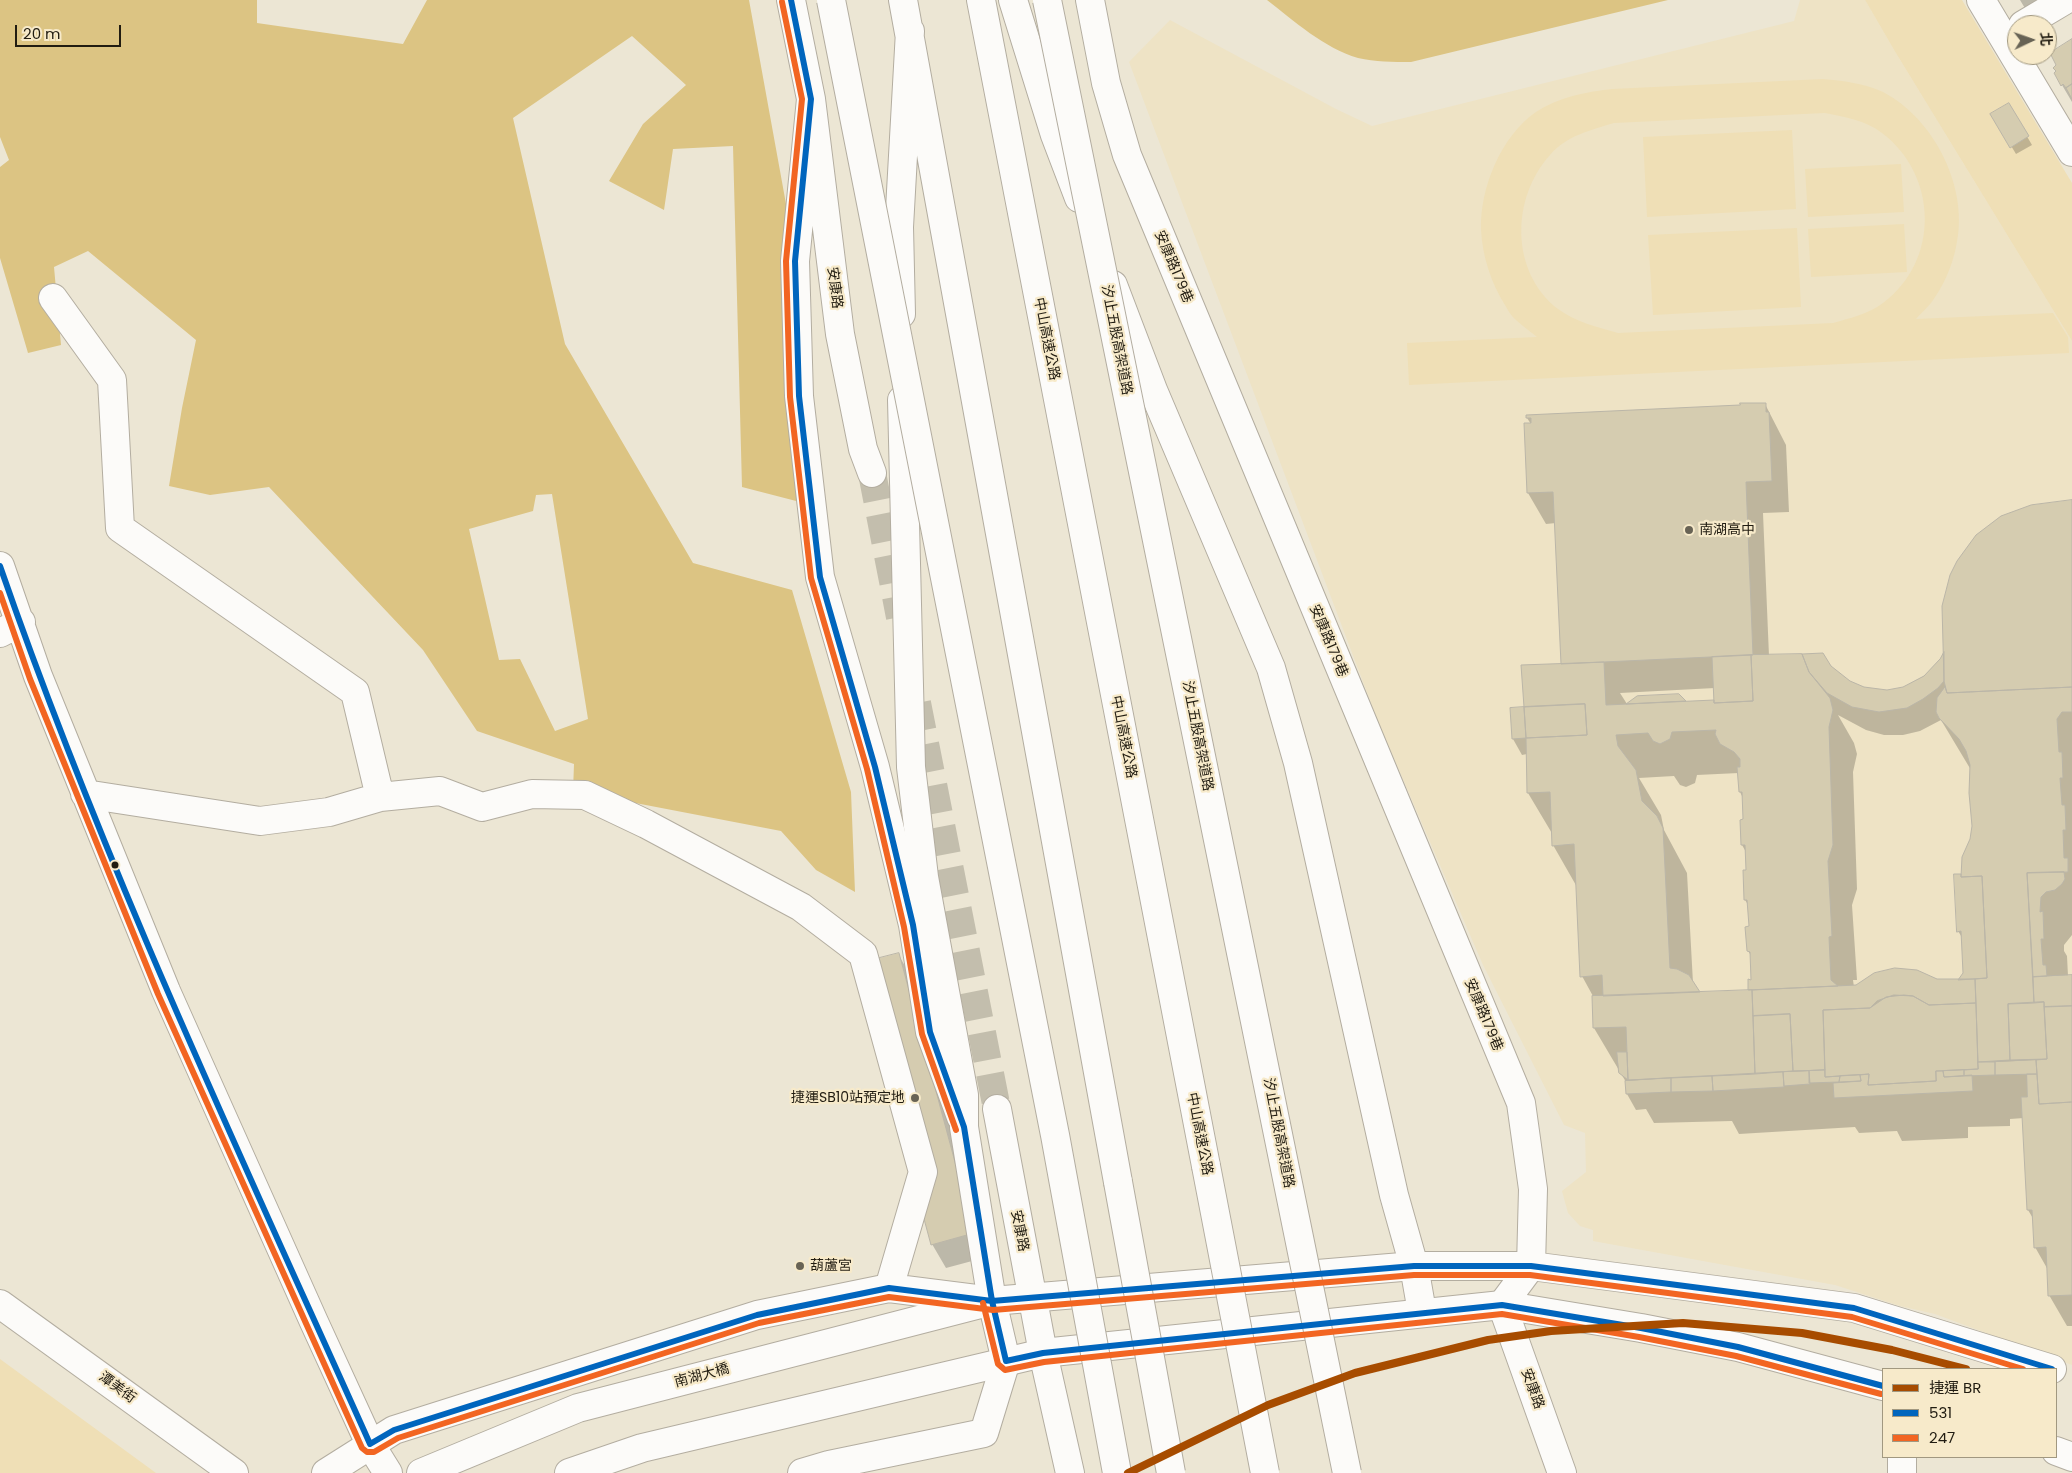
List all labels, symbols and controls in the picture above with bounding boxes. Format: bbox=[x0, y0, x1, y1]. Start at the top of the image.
scale bar bbox=[18, 15, 124, 47]
north arrow bbox=[2007, 15, 2057, 65]
text: 20 m bbox=[23, 23, 61, 44]
text: 北 bbox=[2036, 32, 2056, 47]
street label: 安康路179巷 bbox=[1150, 228, 1196, 306]
street label: 安康路 bbox=[823, 266, 845, 310]
street label: 汐止五股高架道路 bbox=[1097, 283, 1135, 397]
street label: 中山高速公路 bbox=[1030, 296, 1062, 382]
place label: 南湖高中 bbox=[1699, 522, 1755, 538]
marker: 南湖高中 bbox=[1683, 524, 1695, 536]
street label: 安康路179巷 bbox=[1305, 602, 1351, 680]
street label: 汐止五股高架道路 bbox=[1178, 679, 1216, 793]
street label: 中山高速公路 bbox=[1107, 694, 1139, 780]
unlabelled marker bbox=[110, 860, 120, 870]
street label: 安康路179巷 bbox=[1460, 976, 1506, 1054]
street label: 汐止五股高架道路 bbox=[1259, 1076, 1297, 1190]
place label: 捷運SB10站預定地 bbox=[791, 1090, 905, 1106]
street label: 中山高速公路 bbox=[1183, 1091, 1215, 1177]
marker: 捷運SB10站預定地 bbox=[909, 1092, 921, 1104]
street label: 安康路 bbox=[1007, 1209, 1031, 1253]
place label: 葫蘆宮 bbox=[810, 1258, 852, 1274]
marker: 葫蘆宮 bbox=[794, 1260, 806, 1272]
street label: 南湖大橋 bbox=[673, 1361, 731, 1391]
street label: 安康路 bbox=[1517, 1366, 1547, 1412]
legend bbox=[1882, 1368, 2057, 1458]
street label: 潭美街 bbox=[95, 1369, 139, 1407]
text: 捷運 BR bbox=[1929, 1377, 1981, 1398]
text: 531 bbox=[1929, 1402, 1952, 1423]
text: 247 bbox=[1929, 1427, 1955, 1448]

